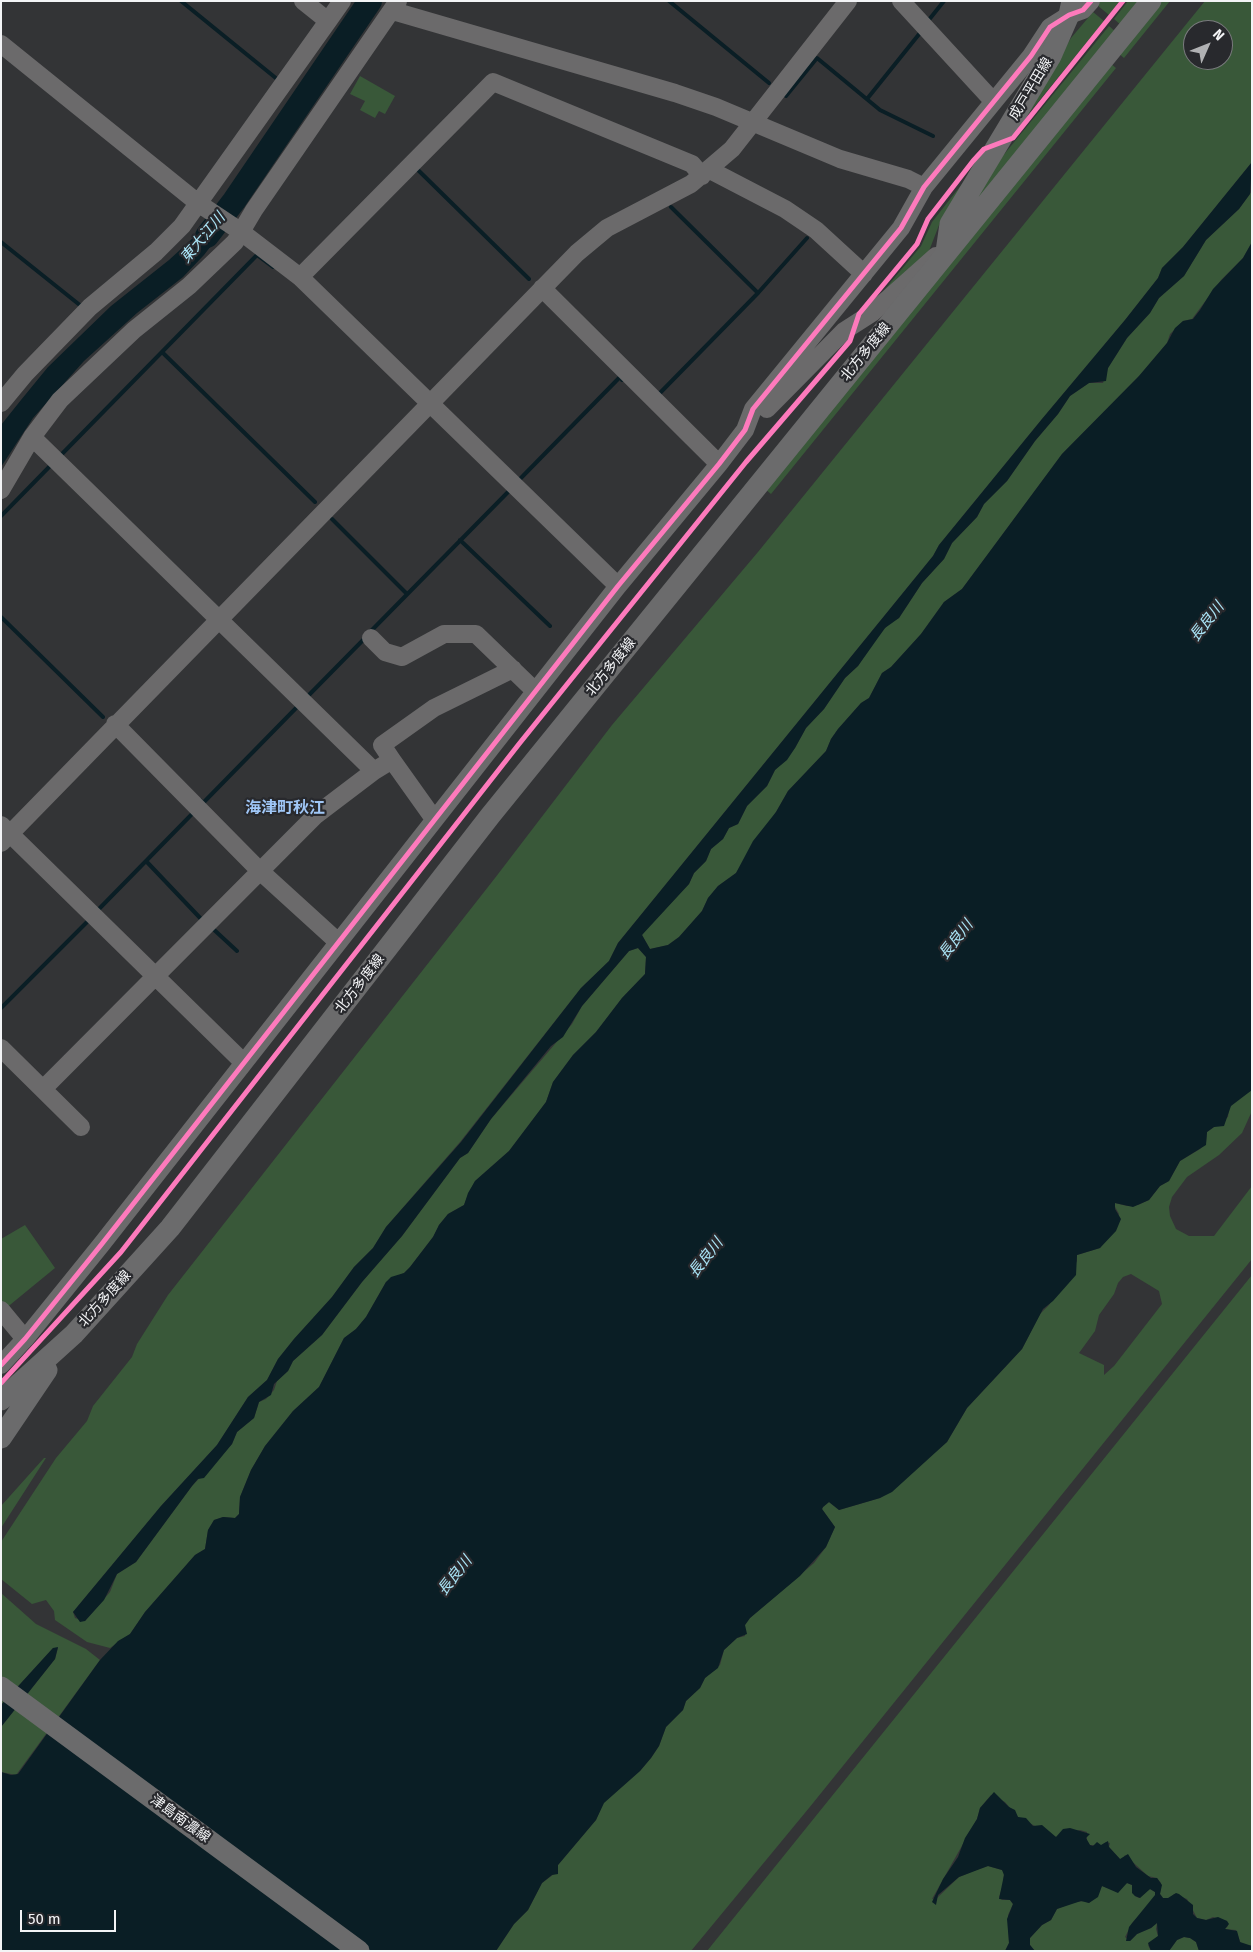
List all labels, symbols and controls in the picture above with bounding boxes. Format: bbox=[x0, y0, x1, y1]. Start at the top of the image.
north arrow bbox=[1183, 20, 1233, 70]
text: N bbox=[1209, 26, 1228, 44]
street label: 成戸平田線 bbox=[1006, 55, 1056, 123]
water label: 東大江川 bbox=[177, 209, 229, 267]
street label: 北方多度線 bbox=[837, 320, 895, 384]
water label: 長良川 bbox=[1186, 599, 1228, 645]
street label: 北方多度線 bbox=[582, 635, 640, 699]
district label: 海津町秋江 bbox=[245, 799, 325, 819]
water label: 長良川 bbox=[935, 917, 977, 963]
street label: 北方多度線 bbox=[332, 951, 388, 1017]
water label: 長良川 bbox=[685, 1235, 727, 1281]
street label: 北方多度線 bbox=[75, 1267, 135, 1331]
water label: 長良川 bbox=[434, 1553, 476, 1599]
street label: 津島南濃線 bbox=[147, 1792, 213, 1846]
scale bar bbox=[22, 1900, 119, 1932]
text: 50 m bbox=[28, 1910, 61, 1928]

